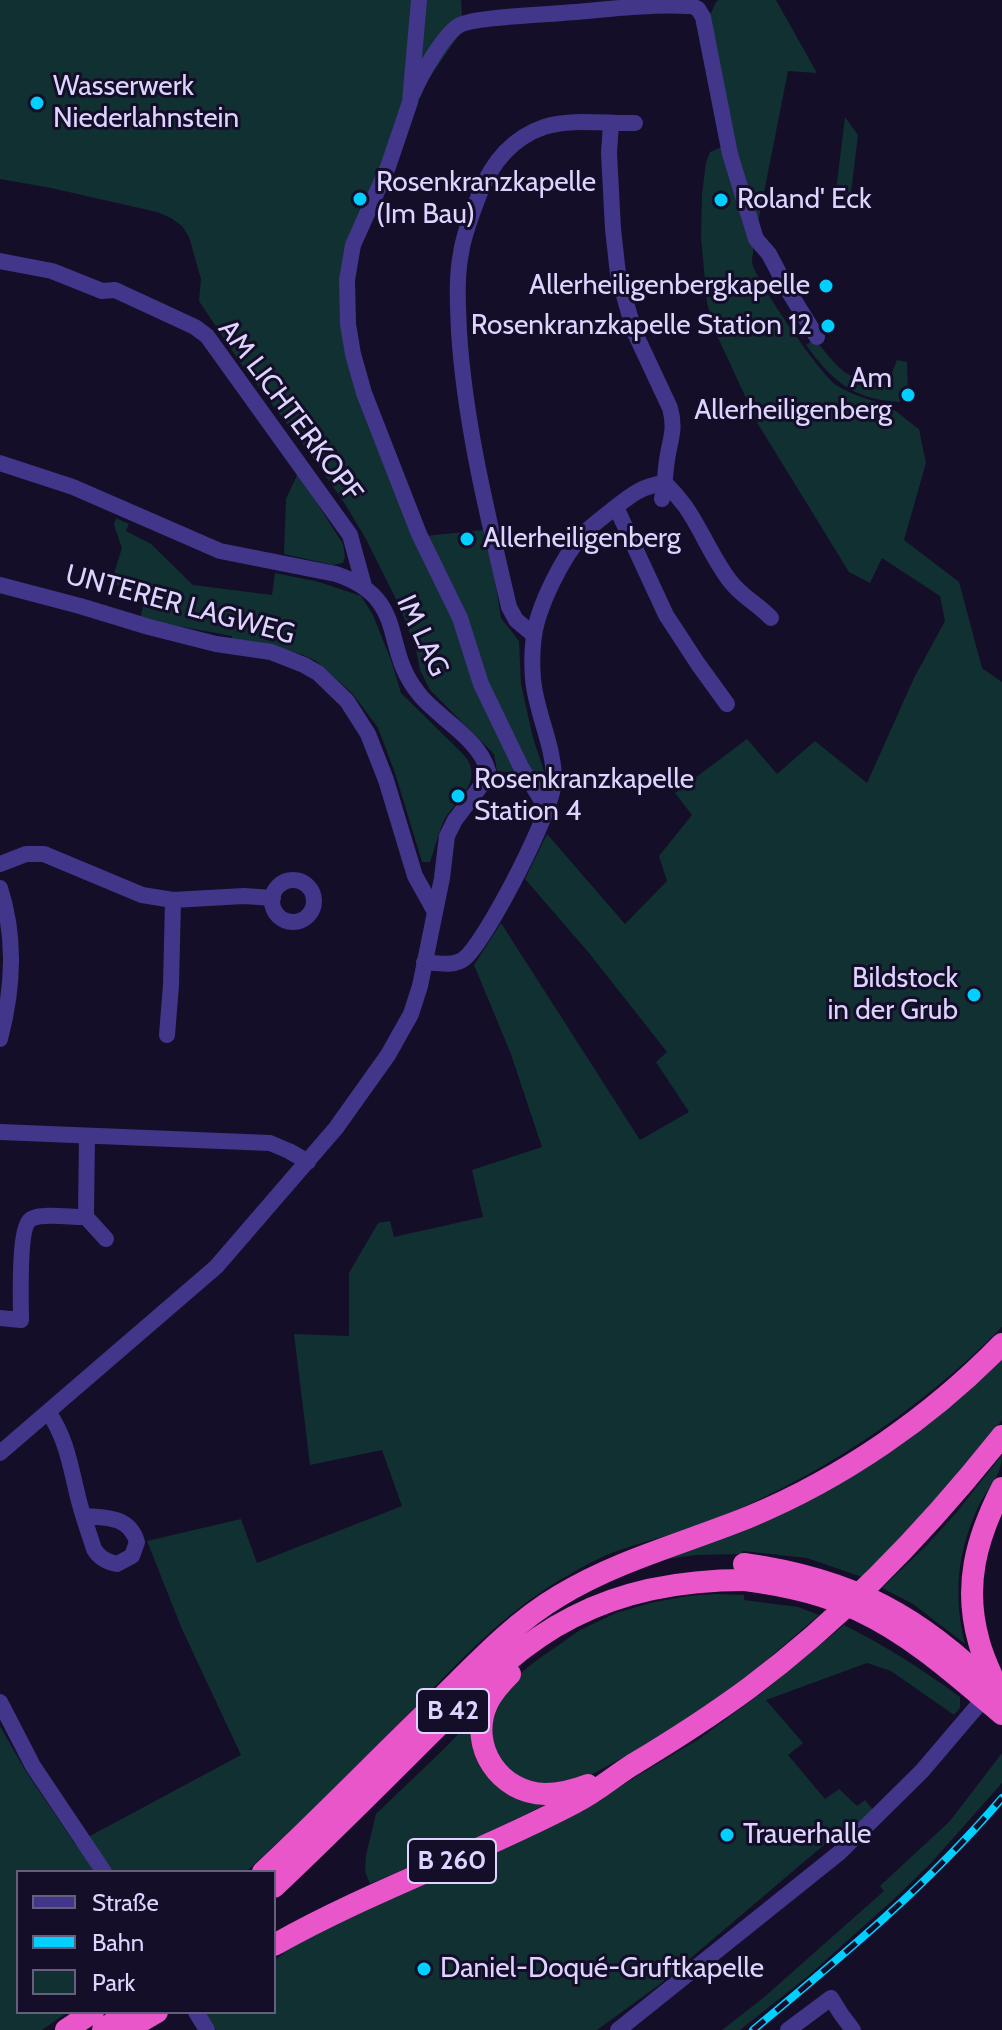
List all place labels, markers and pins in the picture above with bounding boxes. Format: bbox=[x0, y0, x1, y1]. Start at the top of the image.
place label: Wasserwerk Niederlahnstein bbox=[53, 70, 239, 136]
marker: Wasserwerk Niederlahnstein bbox=[28, 94, 46, 112]
place label: Rosenkranzkapelle (Im Bau) bbox=[376, 166, 596, 232]
place label: Roland' Eck bbox=[737, 183, 871, 217]
marker: Rosenkranzkapelle (Im Bau) bbox=[351, 190, 369, 208]
marker: Roland' Eck bbox=[712, 191, 730, 209]
place label: Allerheiligenbergkapelle bbox=[529, 269, 810, 303]
marker: Allerheiligenbergkapelle bbox=[817, 277, 835, 295]
place label: Rosenkranzkapelle Station 12 bbox=[471, 309, 812, 343]
marker: Rosenkranzkapelle Station 12 bbox=[819, 317, 837, 335]
place label: Am Allerheiligenberg bbox=[694, 362, 892, 428]
marker: Am Allerheiligenberg bbox=[899, 386, 917, 404]
place label: Allerheiligenberg bbox=[483, 522, 681, 556]
marker: Allerheiligenberg bbox=[458, 530, 476, 548]
place label: Rosenkranzkapelle Station 4 bbox=[474, 763, 694, 829]
marker: Rosenkranzkapelle Station 4 bbox=[449, 787, 467, 805]
place label: Bildstock in der Grub bbox=[827, 962, 958, 1028]
marker: Bildstock in der Grub bbox=[965, 986, 983, 1004]
place label: Trauerhalle bbox=[743, 1818, 871, 1852]
marker: Trauerhalle bbox=[718, 1826, 736, 1844]
place label: Daniel-Doqué-Gruftkapelle bbox=[440, 1952, 764, 1986]
marker: Daniel-Doqué-Gruftkapelle bbox=[415, 1960, 433, 1978]

